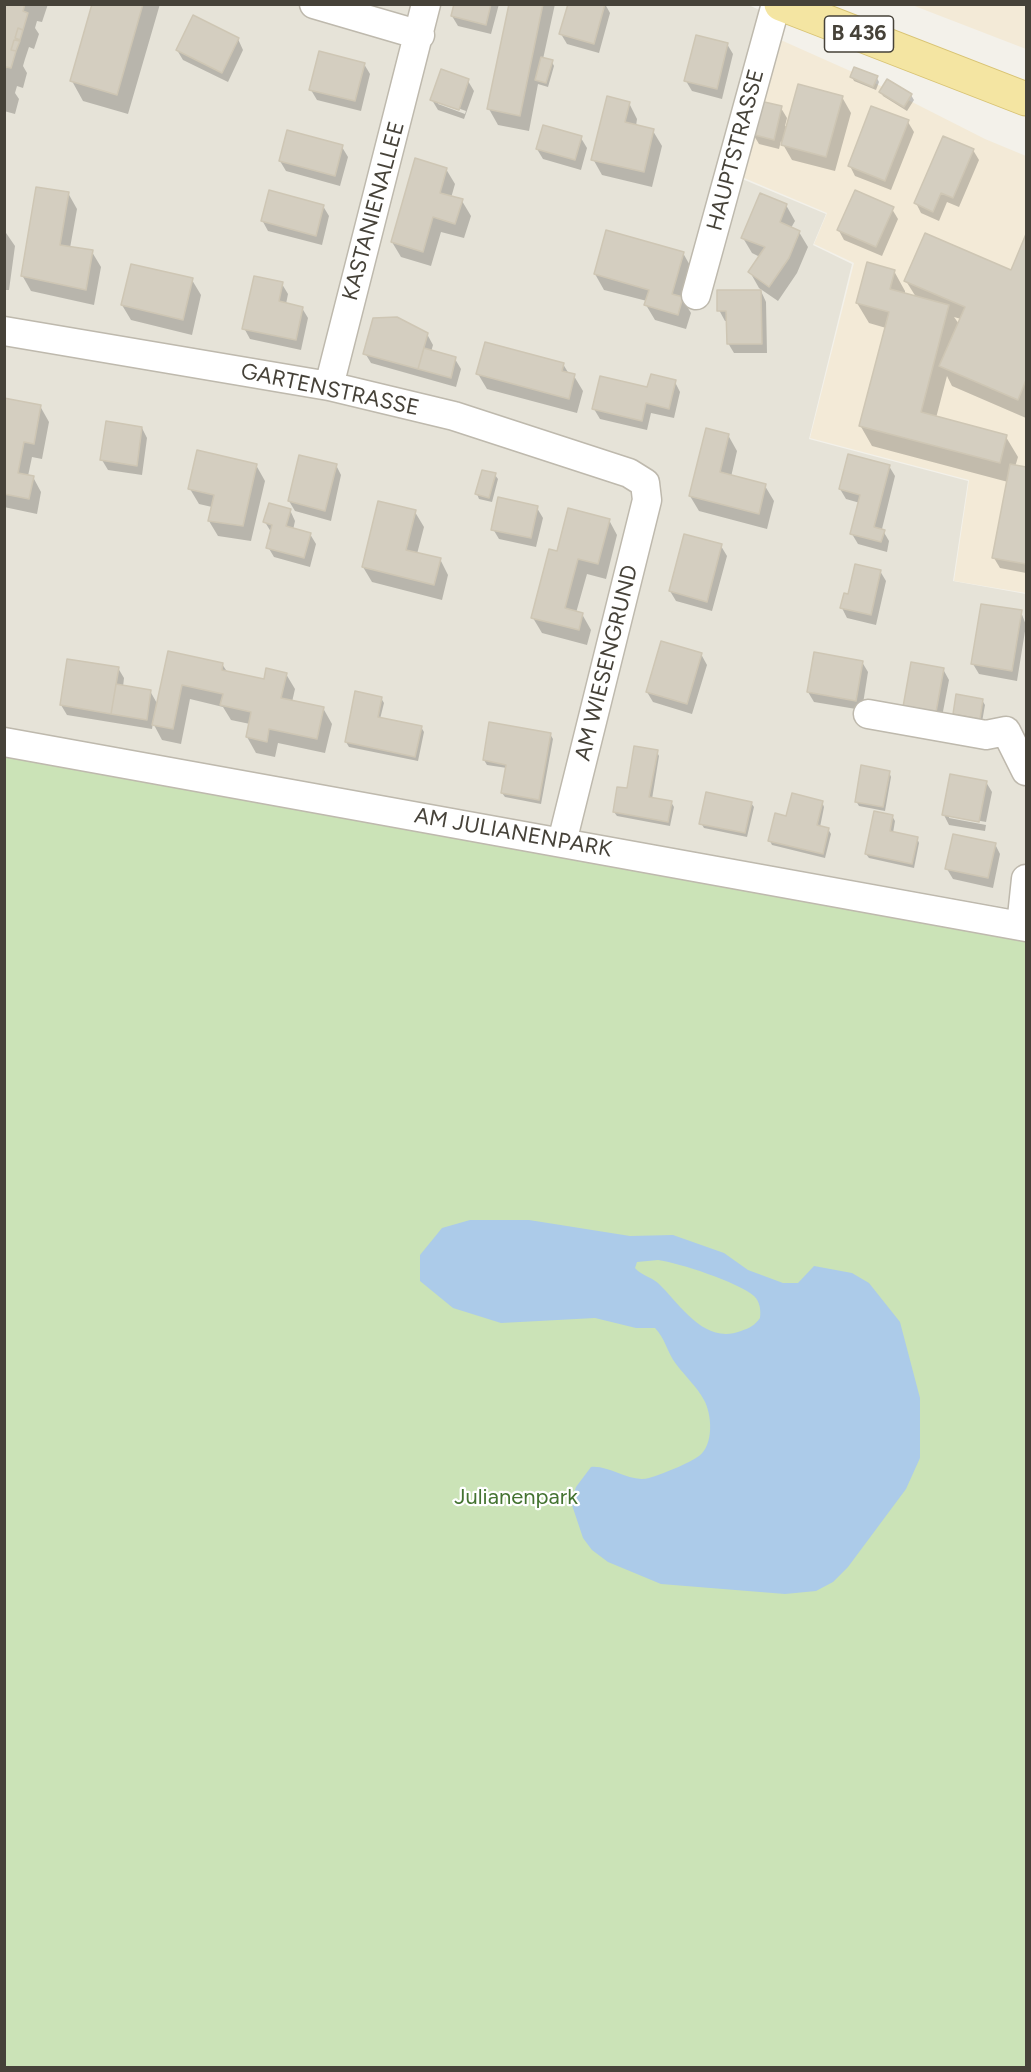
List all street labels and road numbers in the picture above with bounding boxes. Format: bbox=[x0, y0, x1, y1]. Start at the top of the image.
road number: B 436 bbox=[824, 16, 894, 52]
street label: HAUPTSTRASSE bbox=[702, 66, 770, 234]
street label: KASTANIENALLEE bbox=[337, 119, 411, 303]
street label: GARTENSTRASSE bbox=[238, 358, 422, 422]
street label: AM WIESENGRUND bbox=[570, 562, 644, 764]
street label: AM JULIANENPARK bbox=[412, 803, 614, 863]

